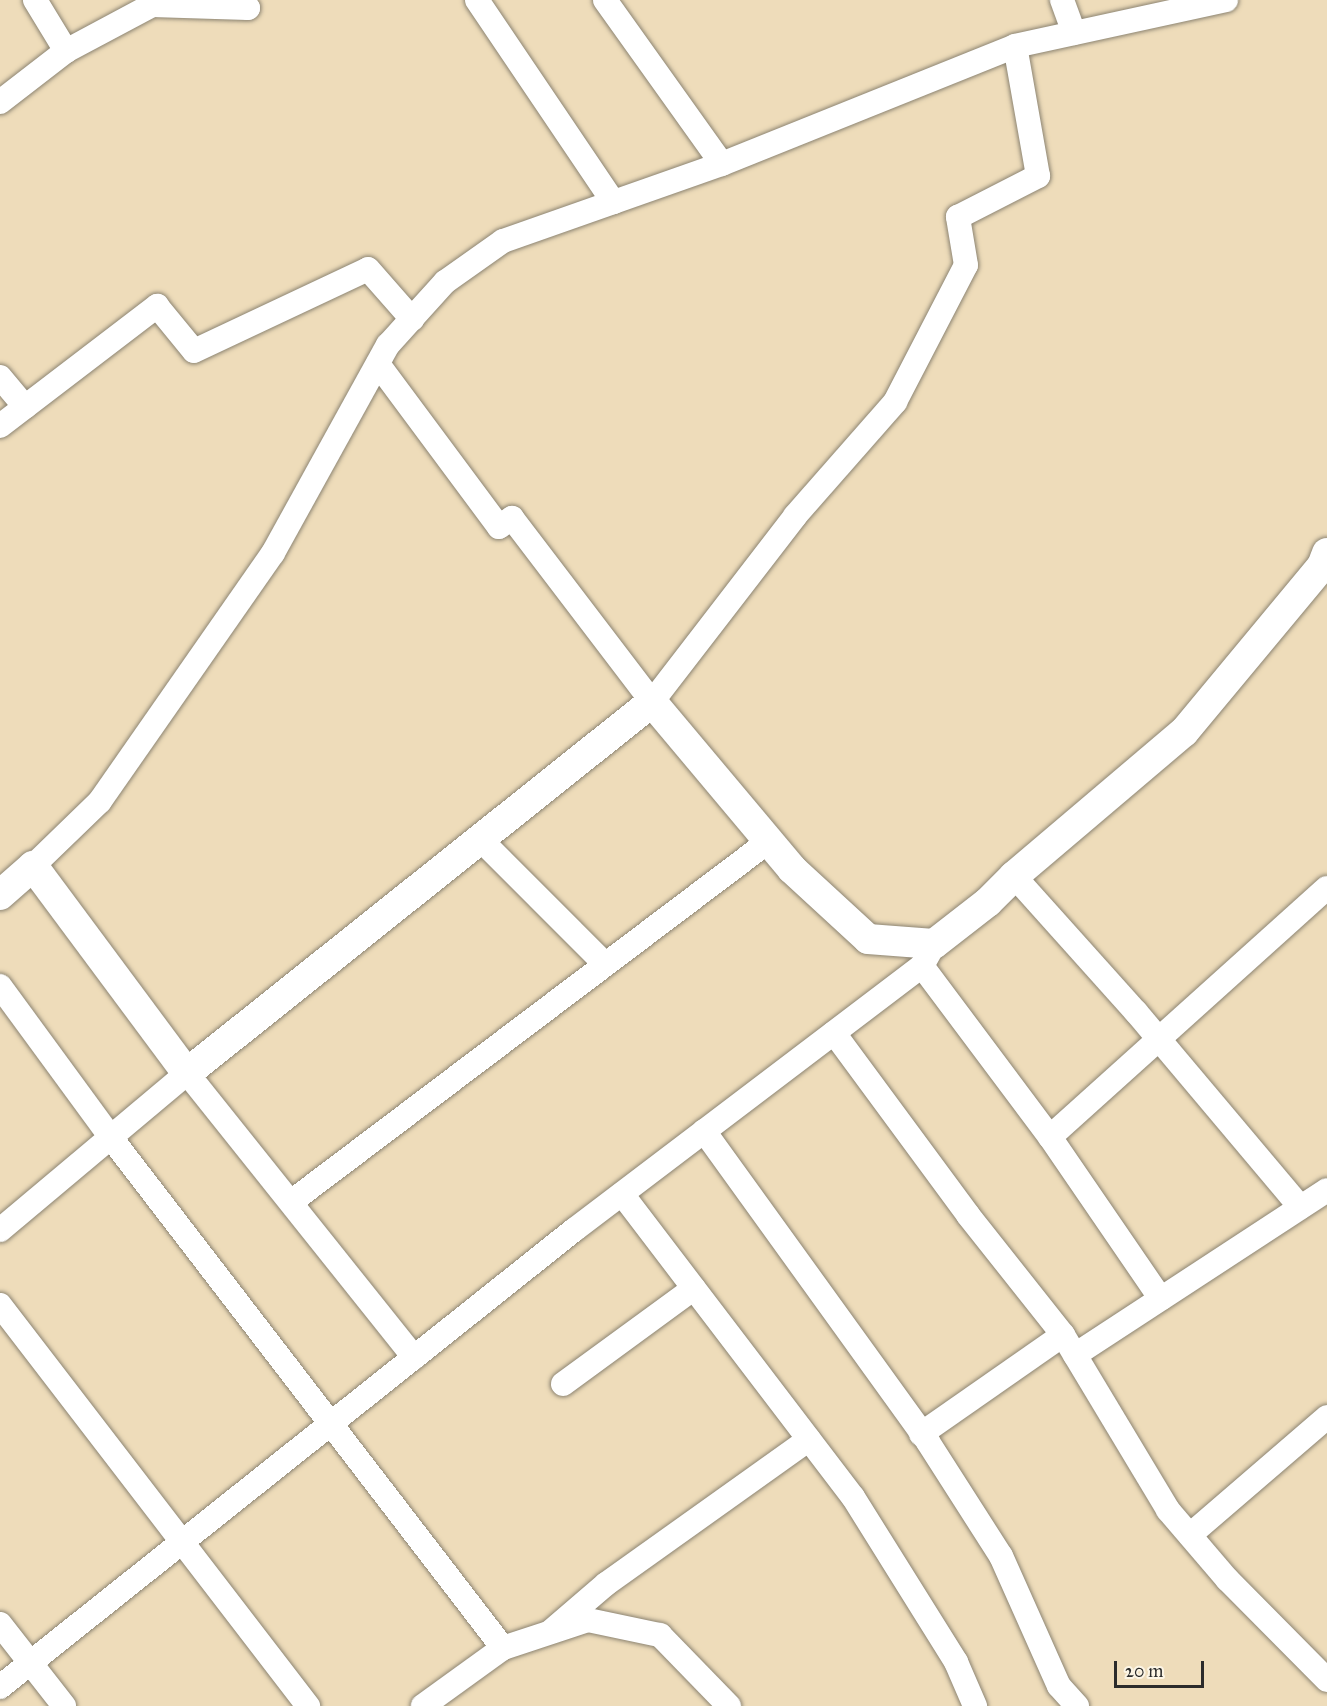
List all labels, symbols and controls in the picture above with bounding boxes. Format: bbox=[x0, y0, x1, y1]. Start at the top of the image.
scale bar bbox=[1117, 1649, 1207, 1687]
text: 20 m bbox=[1125, 1660, 1163, 1682]

